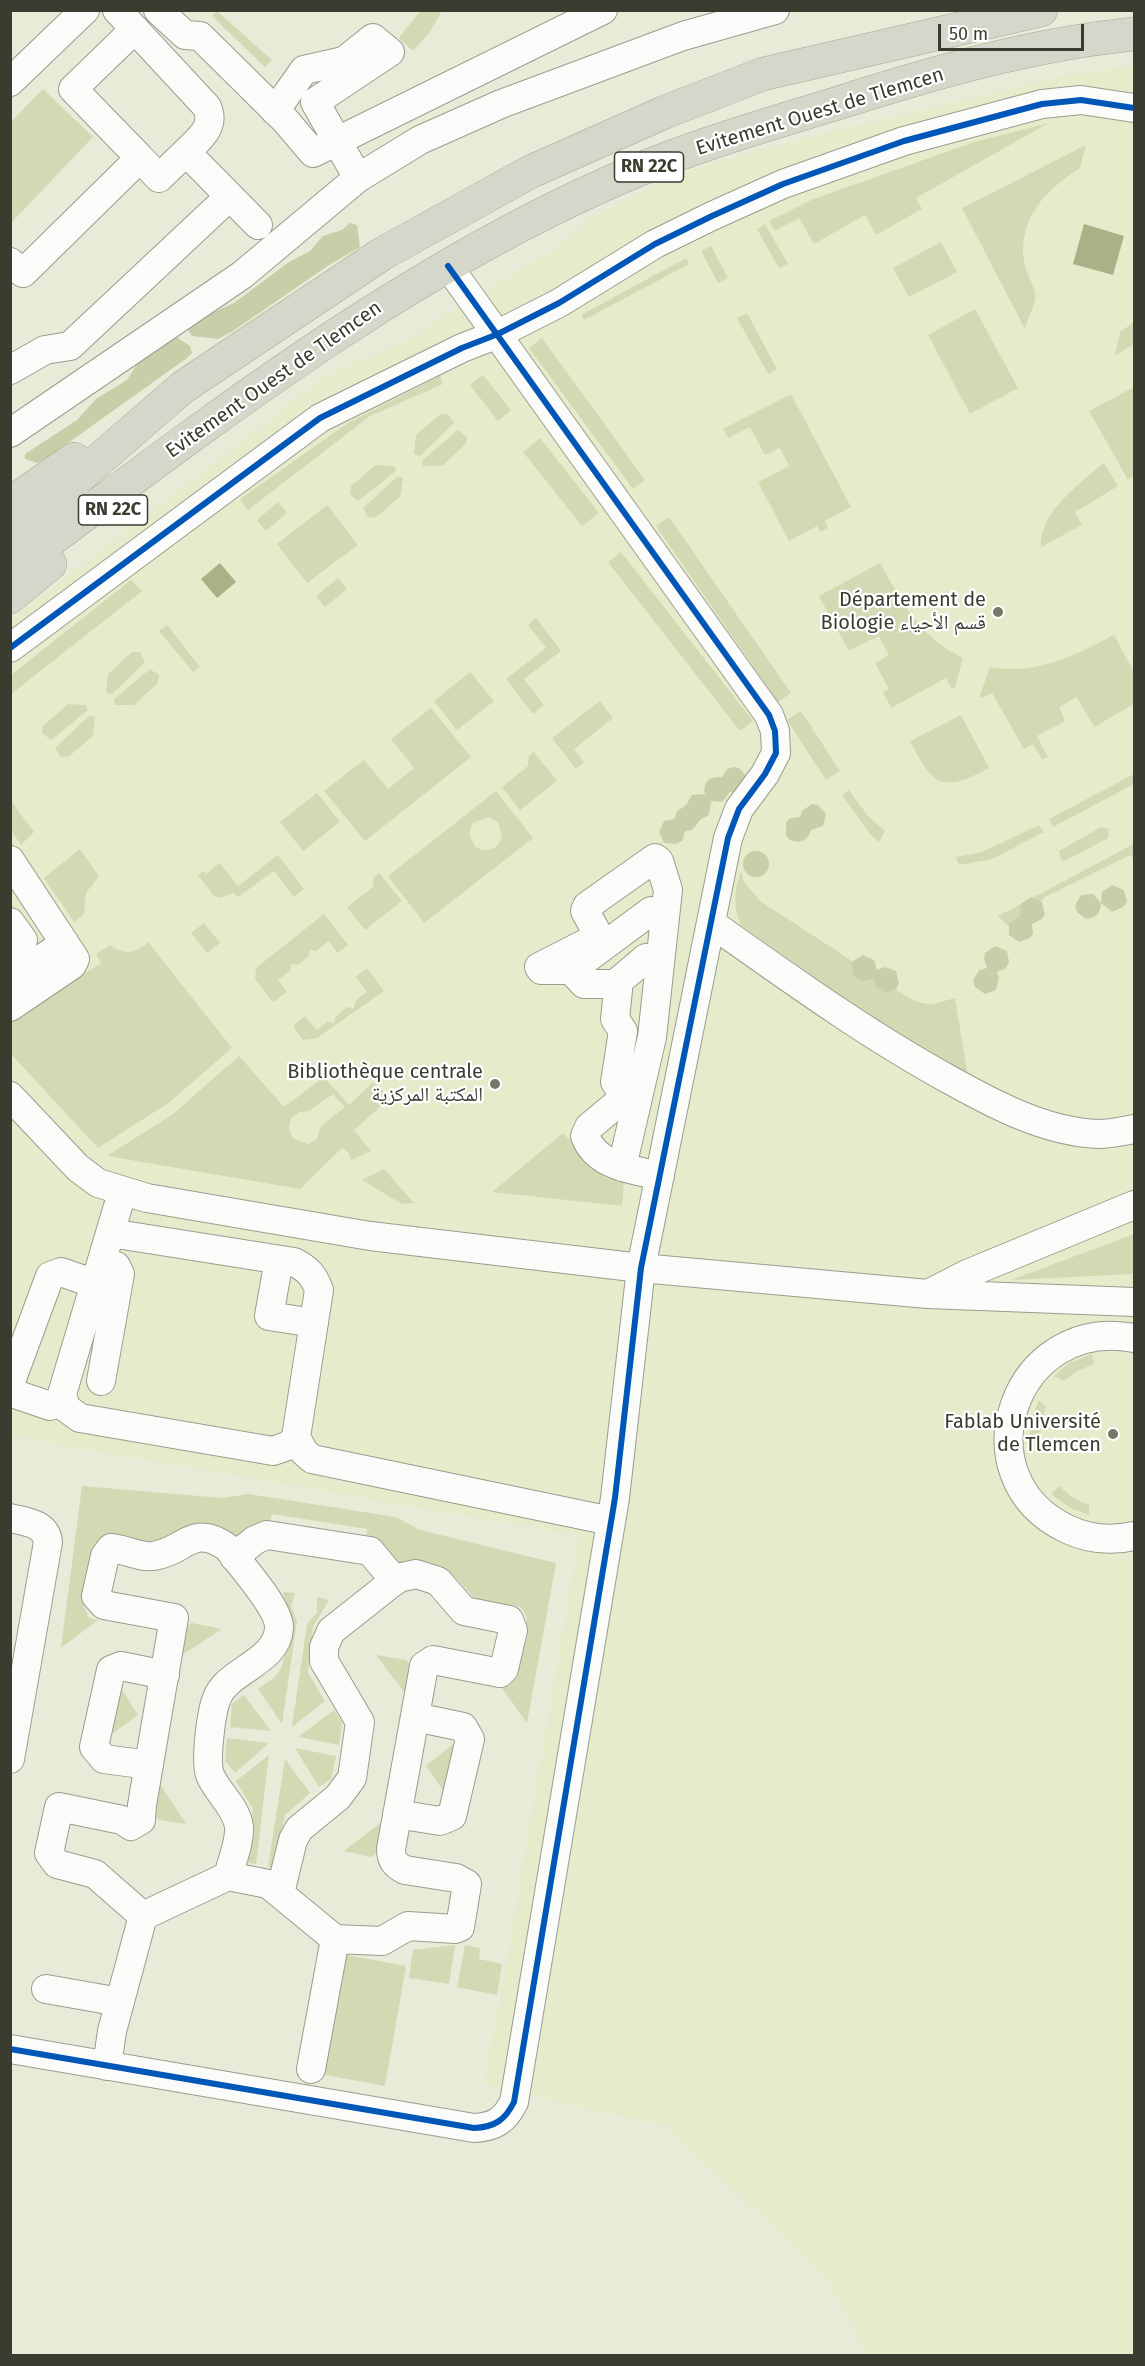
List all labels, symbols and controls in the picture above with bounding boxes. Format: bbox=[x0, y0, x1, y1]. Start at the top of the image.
scale bar bbox=[941, 12, 1086, 50]
text: 50 m bbox=[949, 23, 988, 45]
street label: Evitement Ouest de Tlemcen bbox=[693, 63, 947, 161]
road number: RN 22C bbox=[614, 152, 684, 182]
street label: Evitement Ouest de Tlemcen bbox=[161, 296, 387, 464]
road number: RN 22C bbox=[78, 495, 148, 525]
place label: Département de Biologie قسم الأحياء bbox=[820, 588, 986, 635]
marker: Département de Biologie قسم الأحياء bbox=[991, 605, 1005, 619]
place label: Bibliothèque centrale المكتبة المركزية bbox=[287, 1060, 483, 1107]
marker: Bibliothèque centrale المكتبة المركزية bbox=[488, 1077, 502, 1091]
place label: Fablab Université de Tlemcen bbox=[944, 1410, 1101, 1457]
marker: Fablab Université de Tlemcen bbox=[1106, 1427, 1120, 1441]

